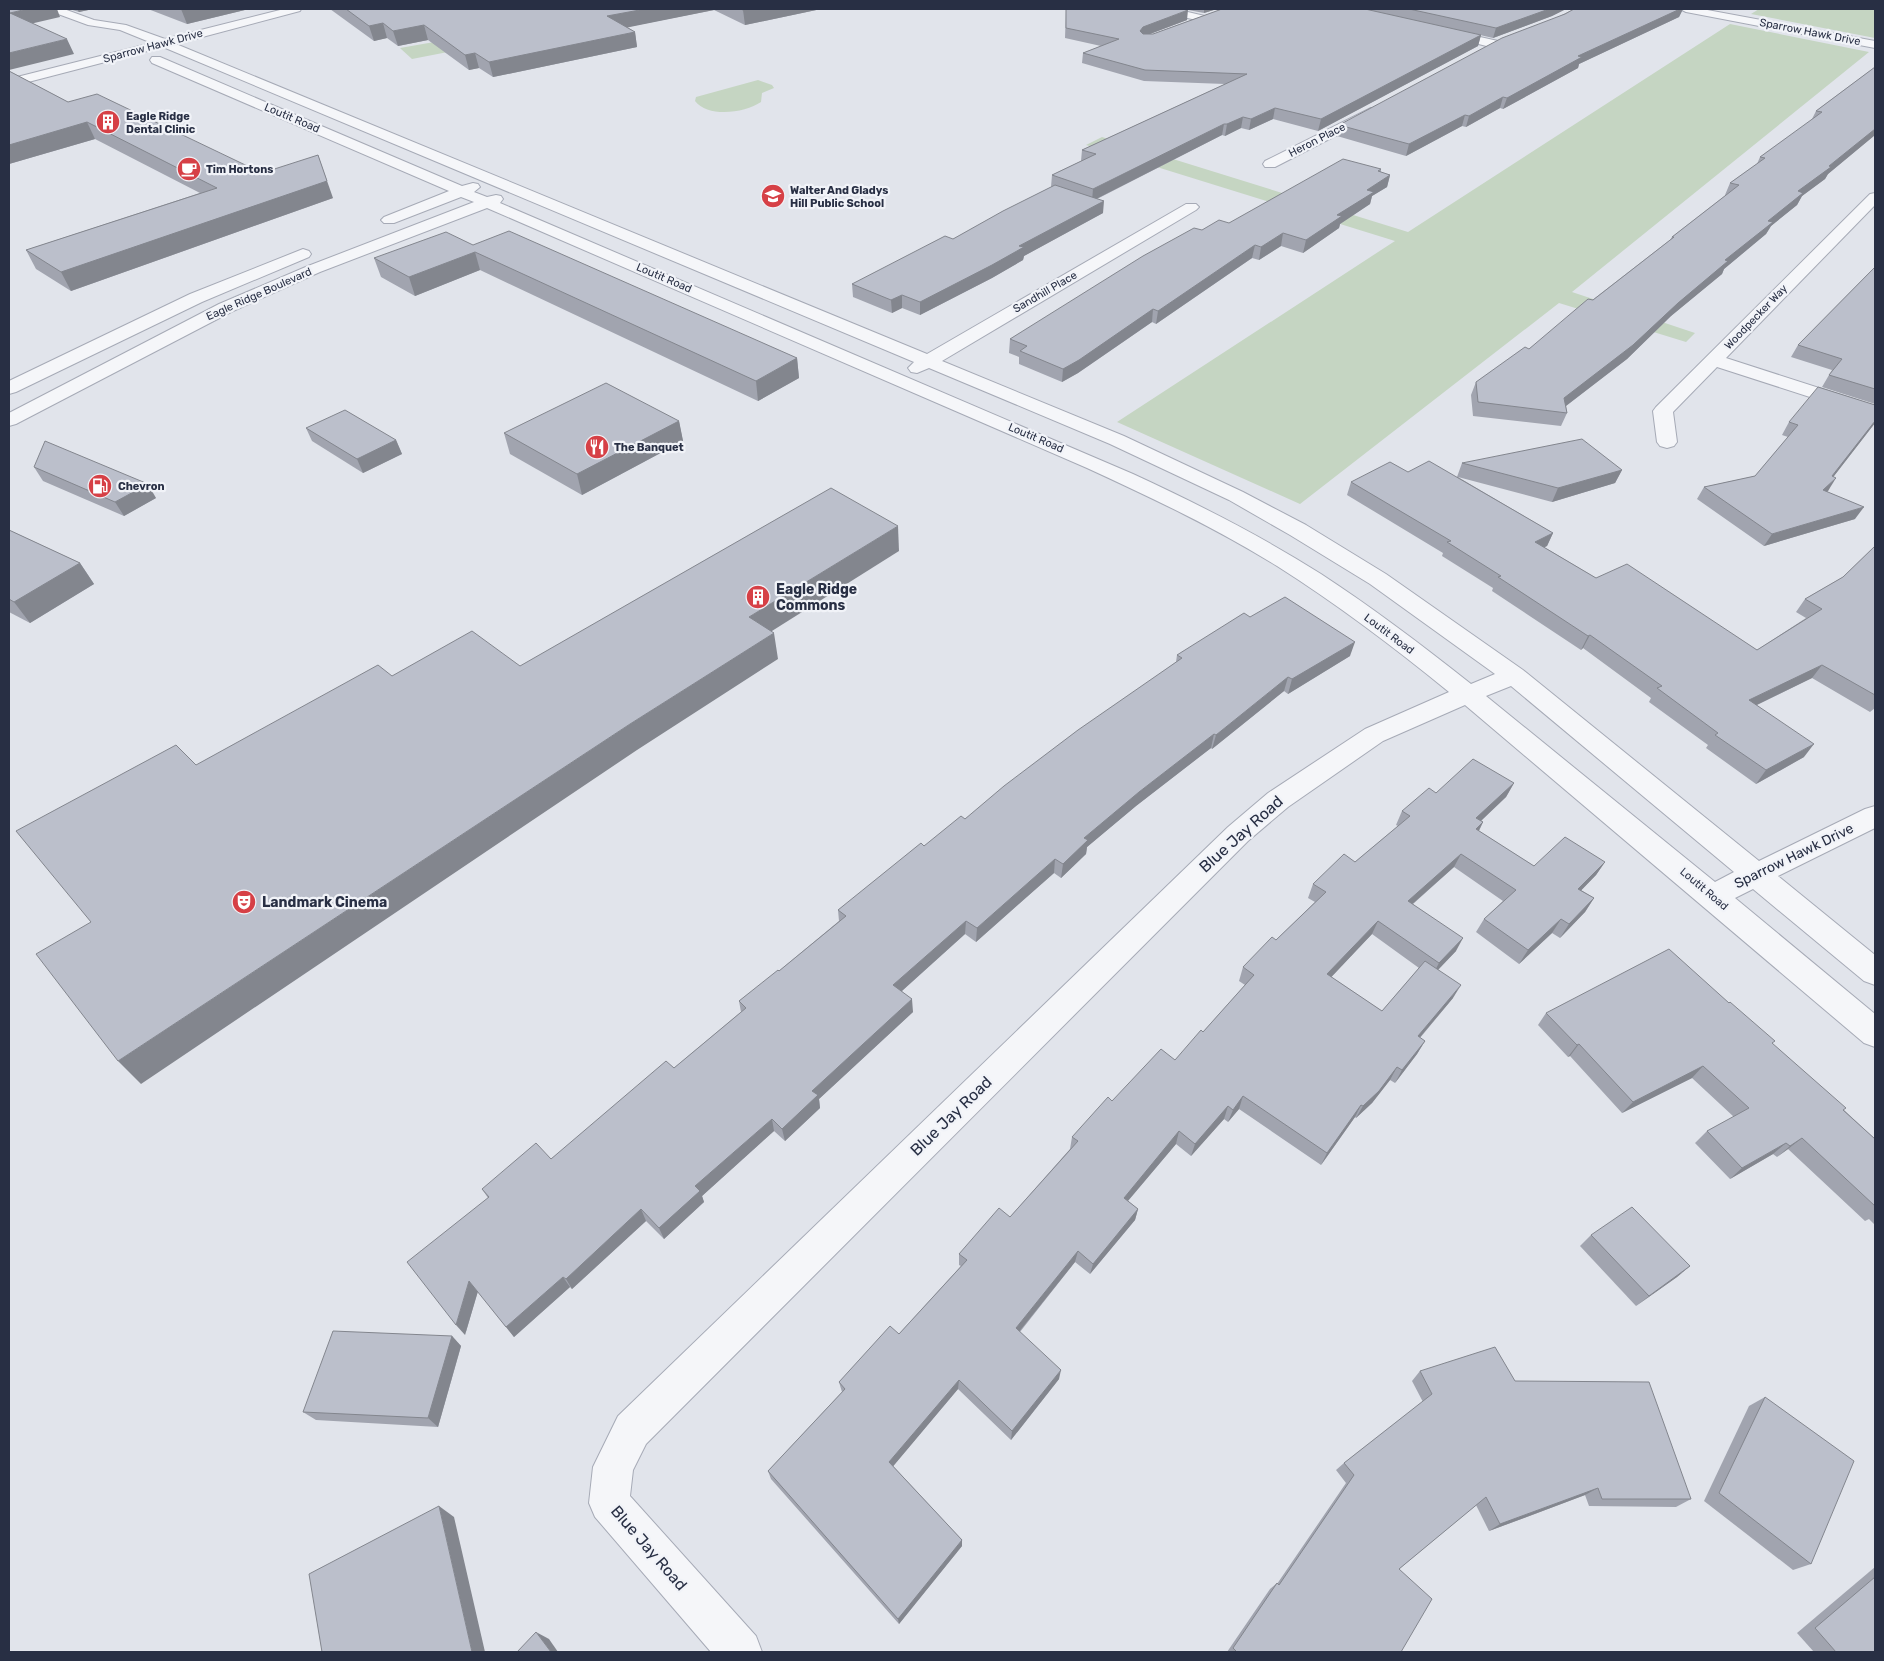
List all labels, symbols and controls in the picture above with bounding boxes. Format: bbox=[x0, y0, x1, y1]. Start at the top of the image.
street label: Sparrow Hawk Drive bbox=[1758, 16, 1862, 48]
street label: Sparrow Hawk Drive bbox=[102, 26, 204, 66]
street label: Loutit Road bbox=[262, 100, 322, 136]
building icon: Eagle Ridge Dental Clinic bbox=[95, 109, 121, 135]
place label: Eagle Ridge Dental Clinic bbox=[126, 110, 196, 136]
street label: Heron Place bbox=[1287, 120, 1347, 160]
cafe icon: Tim Hortons bbox=[176, 156, 202, 182]
place label: Tim Hortons bbox=[206, 163, 273, 176]
school or university icon: Walter And Gladys Hill Public School bbox=[760, 183, 786, 209]
place label: Walter And Gladys Hill Public School bbox=[790, 184, 888, 210]
street label: Loutit Road bbox=[634, 260, 694, 296]
street label: Eagle Ridge Boulevard bbox=[204, 265, 314, 323]
street label: Sandhill Place bbox=[1011, 268, 1079, 316]
street label: Woodpecker Way bbox=[1722, 282, 1790, 352]
street label: Loutit Road bbox=[1006, 420, 1066, 456]
restaurant icon: The Banquet bbox=[584, 434, 610, 460]
place label: The Banquet bbox=[614, 441, 684, 454]
fuel station icon: Chevron bbox=[87, 473, 113, 499]
place label: Chevron bbox=[118, 480, 164, 493]
place label: Eagle Ridge Commons bbox=[776, 581, 857, 614]
building icon: Eagle Ridge Commons bbox=[745, 584, 771, 610]
street label: Loutit Road bbox=[1362, 611, 1416, 657]
street label: Blue Jay Road bbox=[1195, 791, 1287, 877]
street label: Sparrow Hawk Drive bbox=[1732, 820, 1857, 892]
street label: Loutit Road bbox=[1677, 865, 1731, 913]
theatre icon: Landmark Cinema bbox=[231, 889, 257, 915]
place label: Landmark Cinema bbox=[262, 894, 387, 911]
street label: Blue Jay Road bbox=[906, 1072, 996, 1160]
street label: Blue Jay Road bbox=[607, 1502, 691, 1594]

